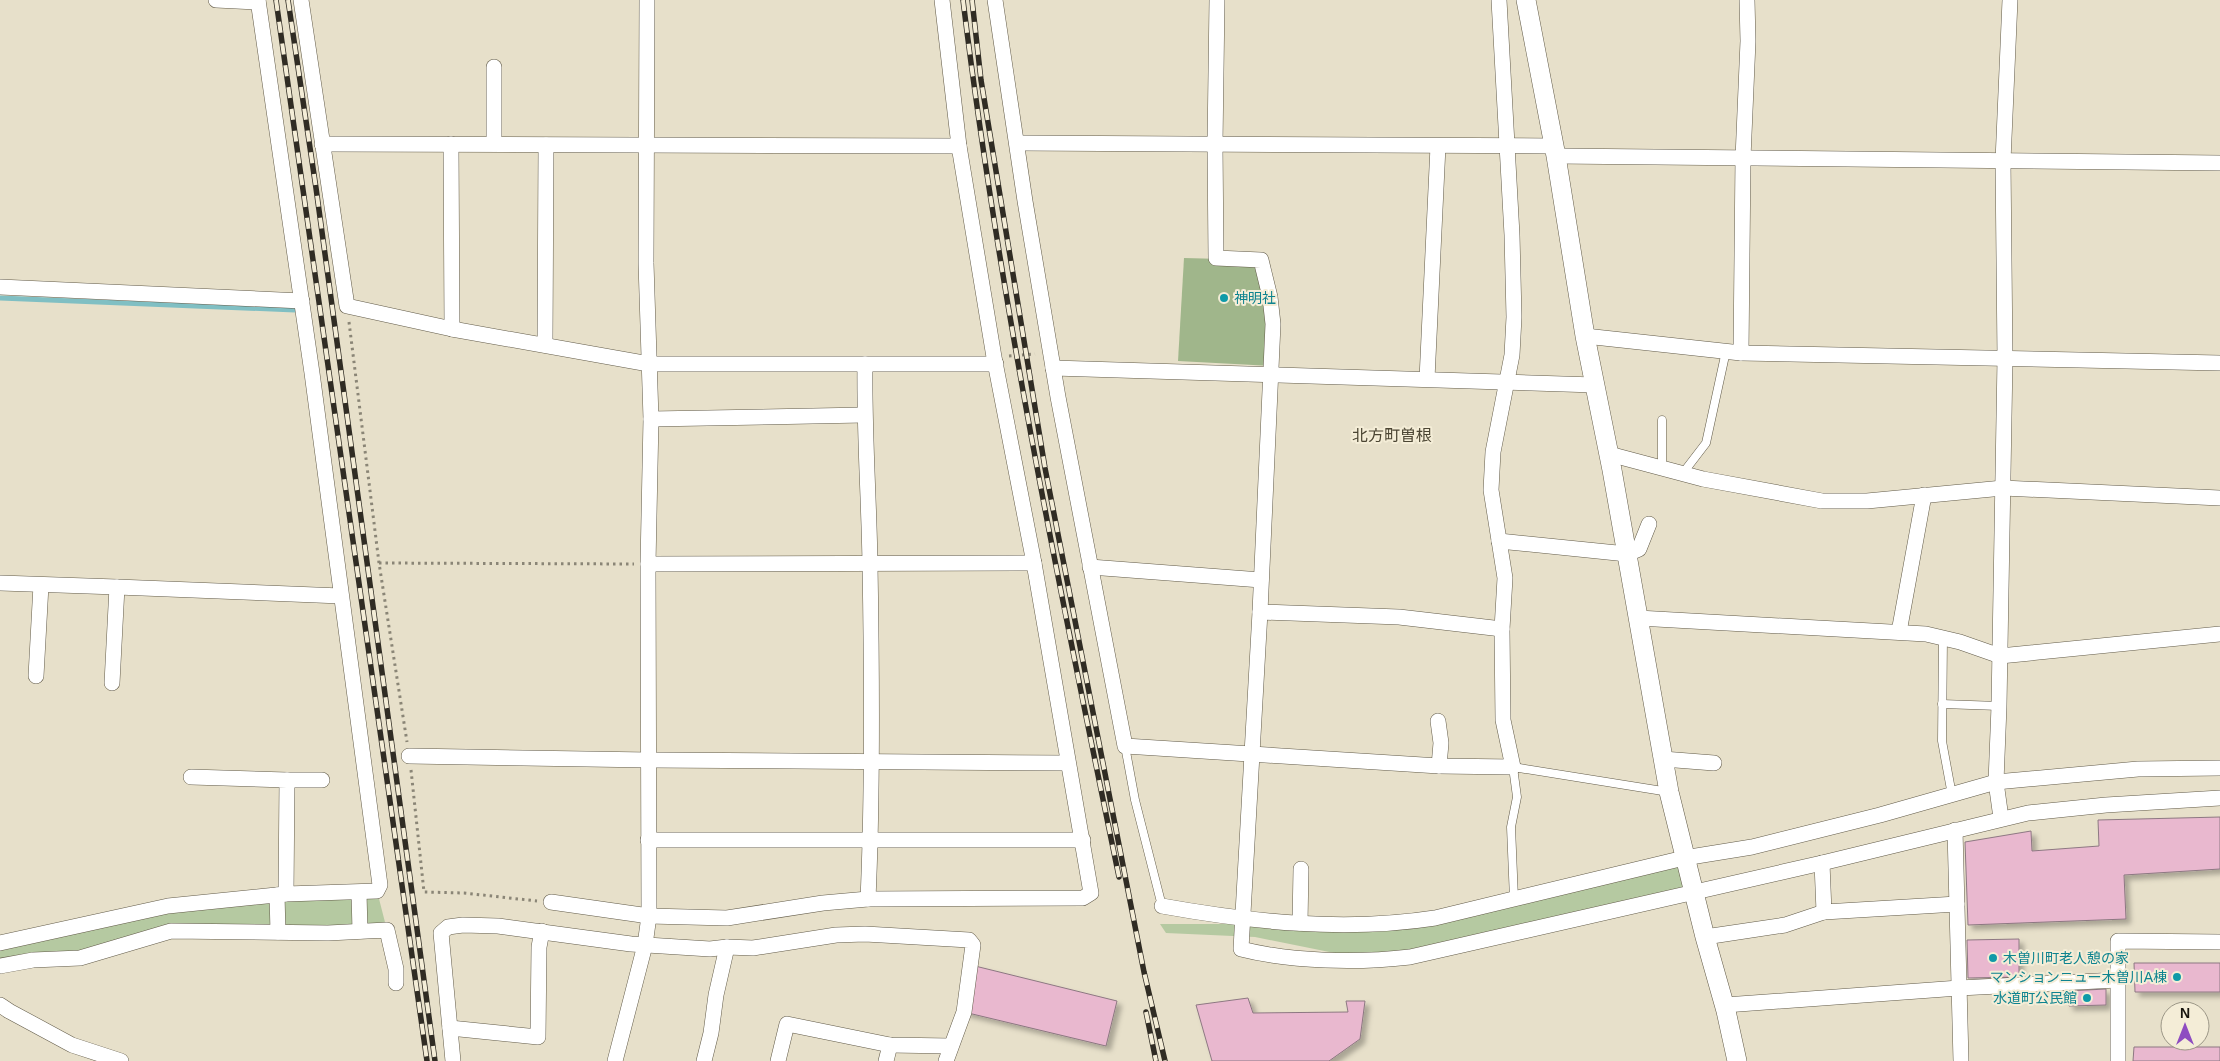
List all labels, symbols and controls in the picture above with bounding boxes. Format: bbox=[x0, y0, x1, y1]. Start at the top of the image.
place label: 神明社 bbox=[1234, 290, 1276, 306]
marker: 神明社 bbox=[1218, 292, 1230, 304]
district label: 北方町曽根 bbox=[1352, 427, 1432, 444]
place label: 木曽川町老人憩の家 bbox=[2003, 950, 2129, 966]
marker: 木曽川町老人憩の家 bbox=[1987, 952, 1999, 964]
place label: マンションニュー木曽川A棟 bbox=[1990, 969, 2167, 985]
marker: マンションニュー木曽川A棟 bbox=[2171, 971, 2183, 983]
place label: 水道町公民館 bbox=[1993, 990, 2077, 1006]
marker: 水道町公民館 bbox=[2081, 992, 2093, 1004]
north arrow bbox=[2160, 1001, 2210, 1051]
text: N bbox=[2180, 1005, 2190, 1021]

